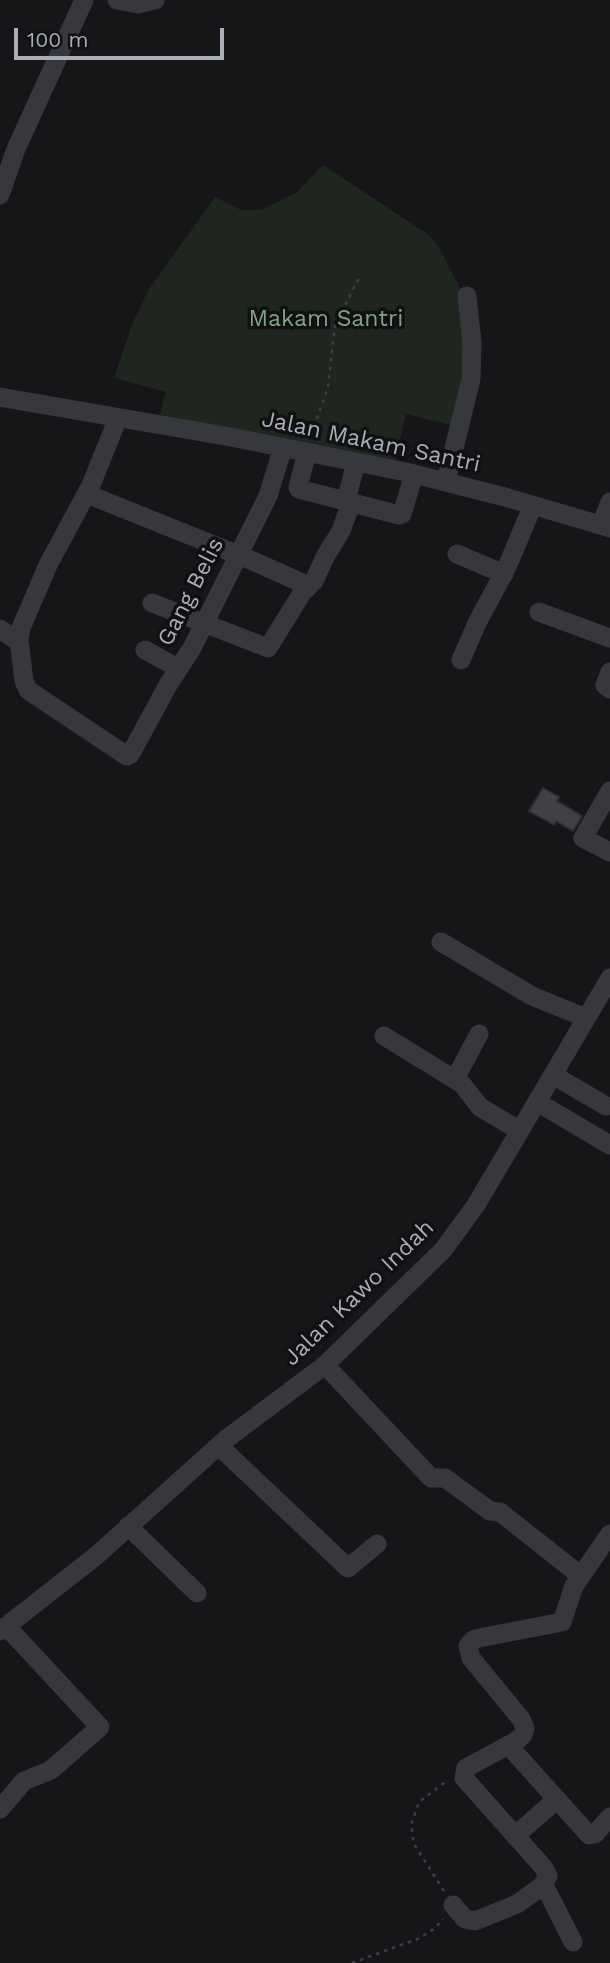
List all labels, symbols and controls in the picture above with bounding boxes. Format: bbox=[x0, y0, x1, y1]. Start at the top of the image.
scale bar bbox=[18, 14, 228, 58]
text: 100 m bbox=[27, 27, 89, 52]
park label: Makam Santri bbox=[249, 305, 403, 333]
street label: Jalan Makam Santri bbox=[259, 405, 483, 479]
street label: Gang Belis bbox=[152, 533, 230, 651]
street label: Jalan Kawo Indah bbox=[278, 1214, 440, 1372]

